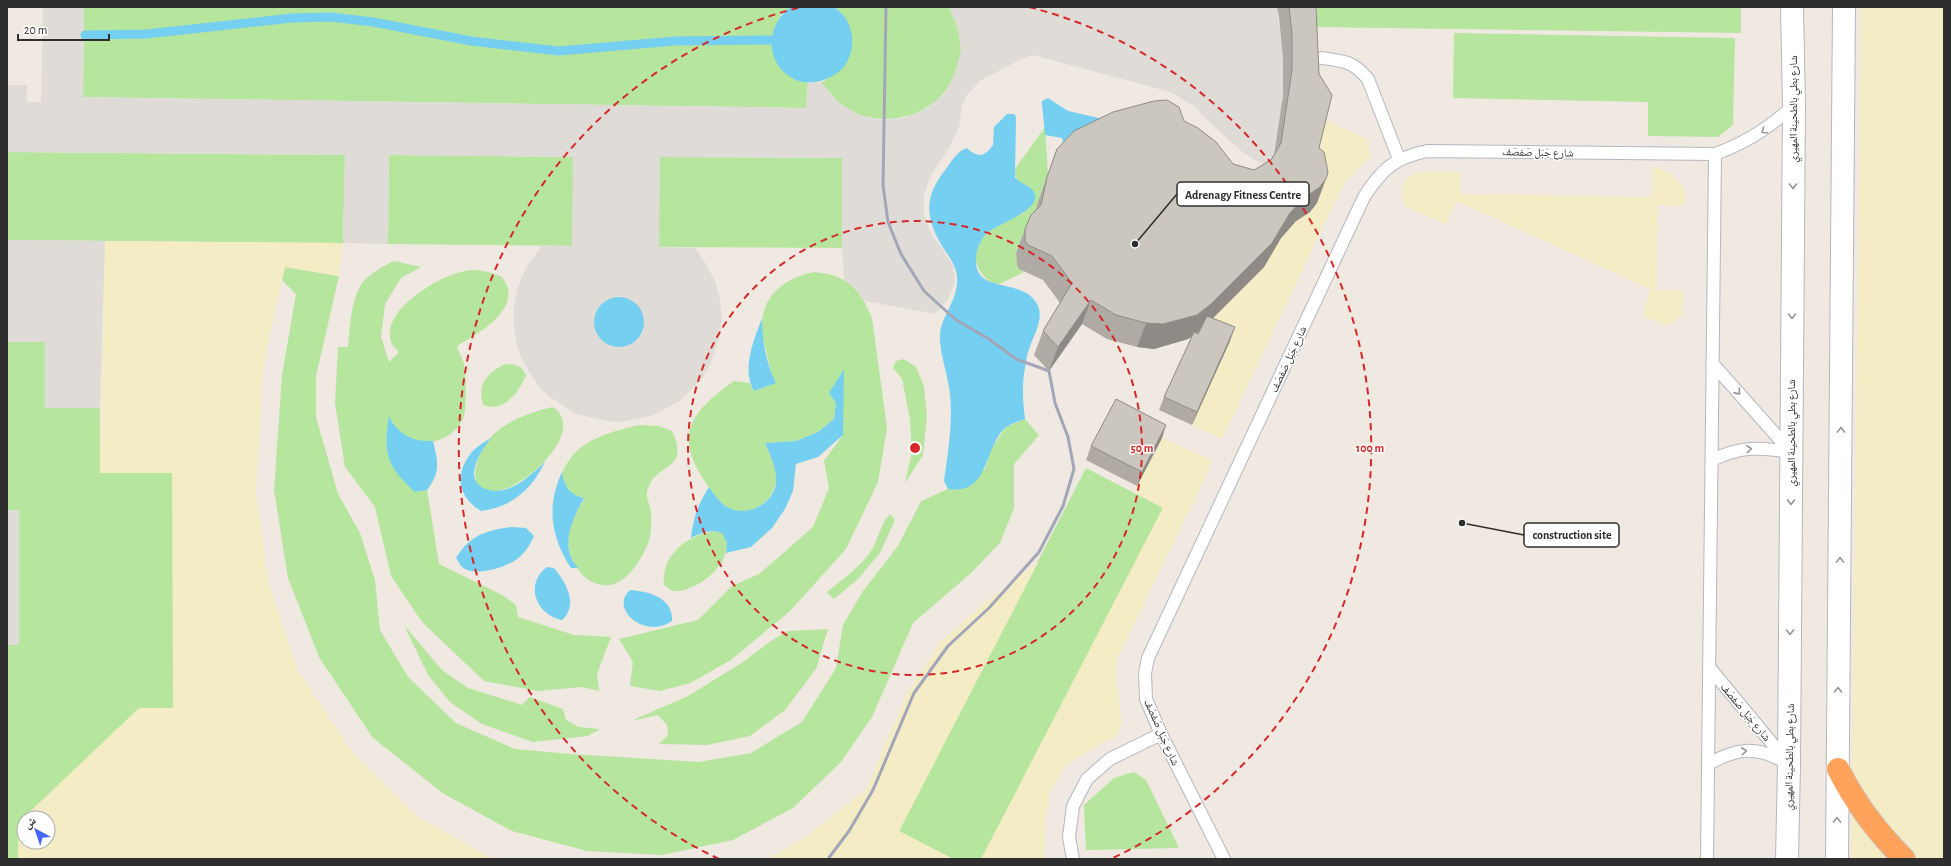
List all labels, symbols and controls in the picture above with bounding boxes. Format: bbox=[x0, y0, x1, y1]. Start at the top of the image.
scale bar bbox=[18, 16, 109, 42]
text: 20 m bbox=[24, 24, 47, 36]
street label: شارع بطي بالطحينة المهيري bbox=[1788, 55, 1802, 163]
one-way arrow bbox=[1761, 126, 1768, 134]
street label: شارع جَبَل صَفصَف bbox=[1502, 146, 1574, 160]
callout: Adrenagy Fitness Centre bbox=[1177, 182, 1309, 206]
one-way arrow bbox=[1789, 183, 1797, 189]
text: Adrenagy Fitness Centre bbox=[1185, 189, 1301, 202]
one-way arrow bbox=[1788, 313, 1796, 319]
street label: شارع جَبَل صَفصَف bbox=[1268, 324, 1309, 394]
street label: شارع بطي بالطحينة المهيري bbox=[1786, 379, 1800, 487]
one-way arrow bbox=[1734, 388, 1741, 395]
one-way arrow bbox=[1837, 427, 1845, 433]
centre of rings bbox=[908, 441, 922, 455]
text: 50 m bbox=[1131, 442, 1154, 454]
text: 100 m bbox=[1356, 442, 1384, 454]
one-way arrow bbox=[1746, 444, 1752, 453]
one-way arrow bbox=[1787, 499, 1795, 505]
callout: construction site bbox=[1524, 523, 1619, 547]
text: construction site bbox=[1532, 529, 1612, 541]
one-way arrow bbox=[1836, 557, 1844, 563]
one-way arrow bbox=[1786, 629, 1794, 635]
street label: شارع جَبَل صَفصَف bbox=[1718, 681, 1773, 744]
one-way arrow bbox=[1834, 687, 1842, 693]
street label: شارع جَبَل صَفصَف bbox=[1141, 697, 1181, 768]
street label: شارع بطي بالطحينة المهيري bbox=[1783, 703, 1799, 811]
one-way arrow bbox=[1741, 747, 1747, 756]
north arrow bbox=[16, 810, 56, 850]
text: ش bbox=[22, 815, 39, 832]
one-way arrow bbox=[1833, 817, 1842, 823]

